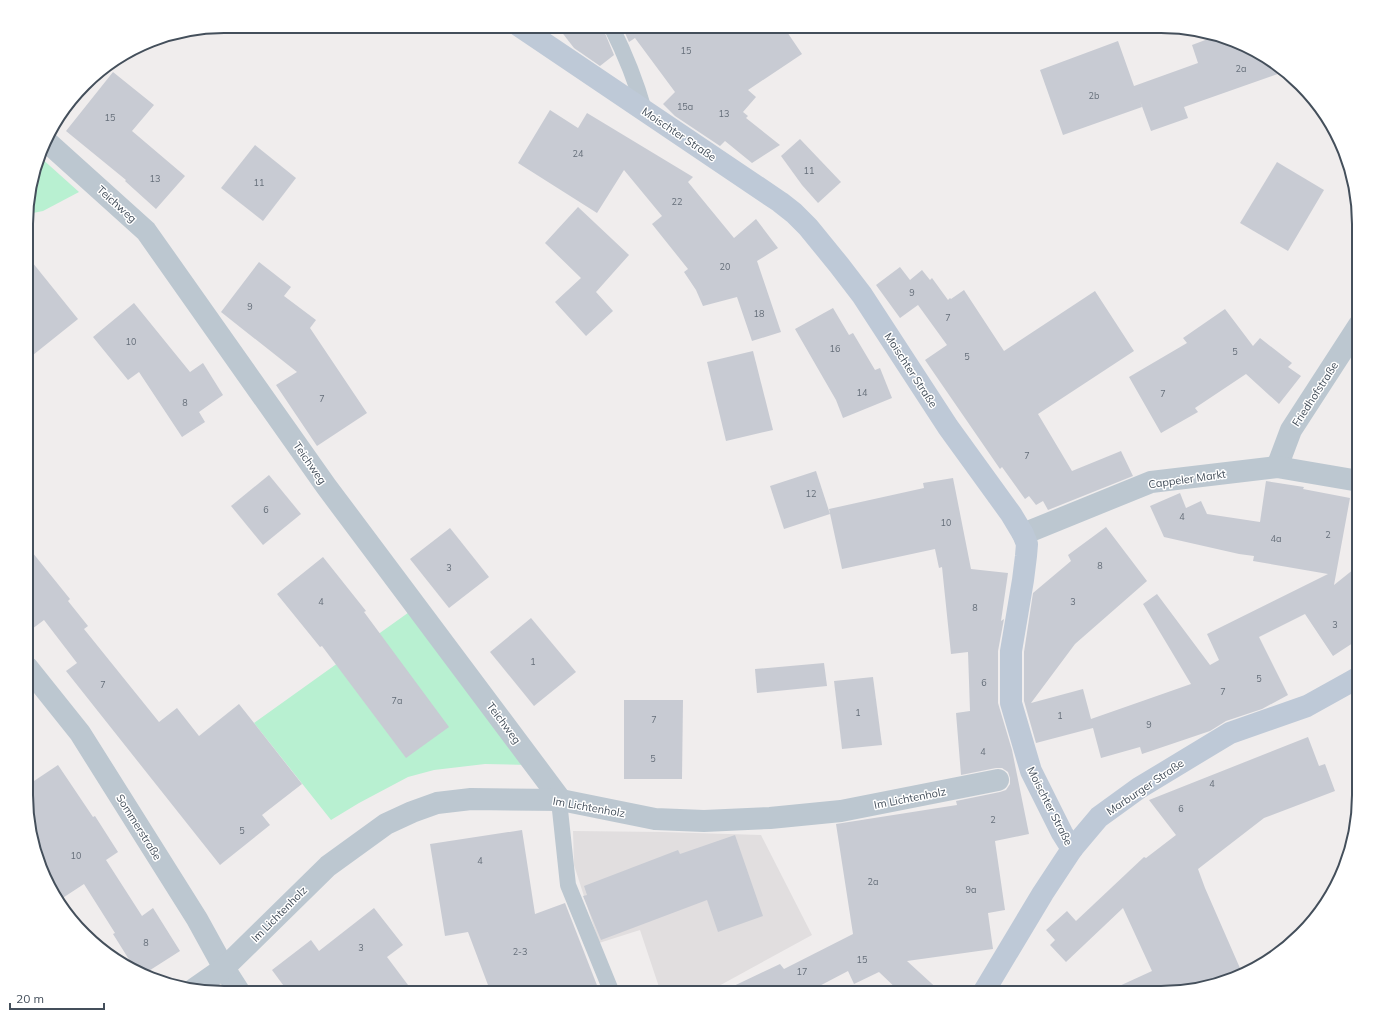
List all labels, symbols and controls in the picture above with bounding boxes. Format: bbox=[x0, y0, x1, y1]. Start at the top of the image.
house number: 15 bbox=[681, 45, 692, 56]
house number: 2a bbox=[1236, 63, 1246, 74]
house number: 2b bbox=[1089, 90, 1099, 101]
house number: 15a bbox=[677, 101, 693, 112]
street label: Moischter Straße bbox=[639, 104, 719, 164]
house number: 13 bbox=[719, 108, 729, 119]
house number: 15 bbox=[105, 112, 116, 123]
house number: 24 bbox=[573, 148, 584, 159]
house number: 11 bbox=[804, 165, 814, 176]
house number: 13 bbox=[150, 173, 160, 184]
house number: 11 bbox=[254, 177, 264, 188]
street label: Teichweg bbox=[94, 183, 140, 225]
house number: 22 bbox=[672, 196, 682, 207]
house number: 20 bbox=[720, 261, 730, 272]
house number: 9 bbox=[909, 287, 915, 298]
house number: 9 bbox=[247, 301, 253, 312]
house number: 18 bbox=[754, 308, 764, 319]
house number: 7 bbox=[945, 312, 951, 323]
street label: Moischter Straße bbox=[882, 330, 940, 410]
house number: 10 bbox=[126, 336, 136, 347]
house number: 16 bbox=[830, 343, 840, 354]
house number: 5 bbox=[1232, 346, 1238, 357]
house number: 5 bbox=[964, 351, 970, 362]
street label: Friedhofstraße bbox=[1289, 359, 1341, 429]
house number: 14 bbox=[857, 387, 868, 398]
house number: 7 bbox=[1160, 388, 1166, 399]
house number: 7 bbox=[319, 393, 325, 404]
house number: 8 bbox=[182, 397, 188, 408]
street label: Teichweg bbox=[290, 439, 330, 487]
house number: 7 bbox=[1024, 450, 1030, 461]
street label: Cappeler Markt bbox=[1147, 467, 1227, 491]
house number: 12 bbox=[806, 488, 816, 499]
house number: 6 bbox=[263, 504, 269, 515]
house number: 4 bbox=[1179, 511, 1185, 522]
house number: 10 bbox=[941, 517, 951, 528]
house number: 2 bbox=[1325, 529, 1331, 540]
house number: 4a bbox=[1271, 533, 1281, 544]
house number: 8 bbox=[1097, 560, 1103, 571]
house number: 3 bbox=[446, 562, 452, 573]
house number: 4 bbox=[318, 596, 324, 607]
house number: 3 bbox=[1070, 596, 1076, 607]
house number: 8 bbox=[972, 602, 978, 613]
house number: 3 bbox=[1332, 619, 1338, 630]
house number: 1 bbox=[530, 656, 536, 667]
house number: 5 bbox=[1256, 673, 1262, 684]
house number: 6 bbox=[981, 677, 987, 688]
house number: 7 bbox=[100, 679, 106, 690]
house number: 7 bbox=[1220, 686, 1226, 697]
house number: 7a bbox=[392, 695, 402, 706]
street label: Teichweg bbox=[484, 699, 524, 747]
house number: 1 bbox=[855, 707, 861, 718]
house number: 1 bbox=[1057, 710, 1063, 721]
house number: 7 bbox=[651, 714, 657, 725]
house number: 9 bbox=[1146, 719, 1152, 730]
house number: 4 bbox=[980, 746, 986, 757]
house number: 5 bbox=[650, 753, 656, 764]
street label: Marburger Straße bbox=[1104, 756, 1186, 818]
street label: Moischter Straße bbox=[1024, 764, 1076, 848]
house number: 4 bbox=[1209, 778, 1215, 789]
street label: Im Lichtenholz bbox=[873, 784, 948, 812]
street label: Sommerstraße bbox=[113, 791, 165, 863]
street label: Im Lichtenholz bbox=[552, 794, 627, 820]
house number: 6 bbox=[1178, 803, 1184, 814]
house number: 2 bbox=[990, 814, 996, 825]
house number: 5 bbox=[239, 825, 245, 836]
house number: 10 bbox=[71, 850, 81, 861]
house number: 4 bbox=[477, 855, 483, 866]
house number: 2a bbox=[868, 876, 878, 887]
street label: Im Lichtenholz bbox=[248, 883, 310, 945]
house number: 9a bbox=[966, 884, 976, 895]
house number: 8 bbox=[143, 937, 149, 948]
house number: 3 bbox=[358, 942, 364, 953]
house number: 2-3 bbox=[513, 946, 527, 957]
house number: 15 bbox=[857, 954, 868, 965]
house number: 17 bbox=[797, 966, 807, 977]
scale bar bbox=[10, 985, 104, 1011]
text: 20 m bbox=[16, 991, 44, 1006]

